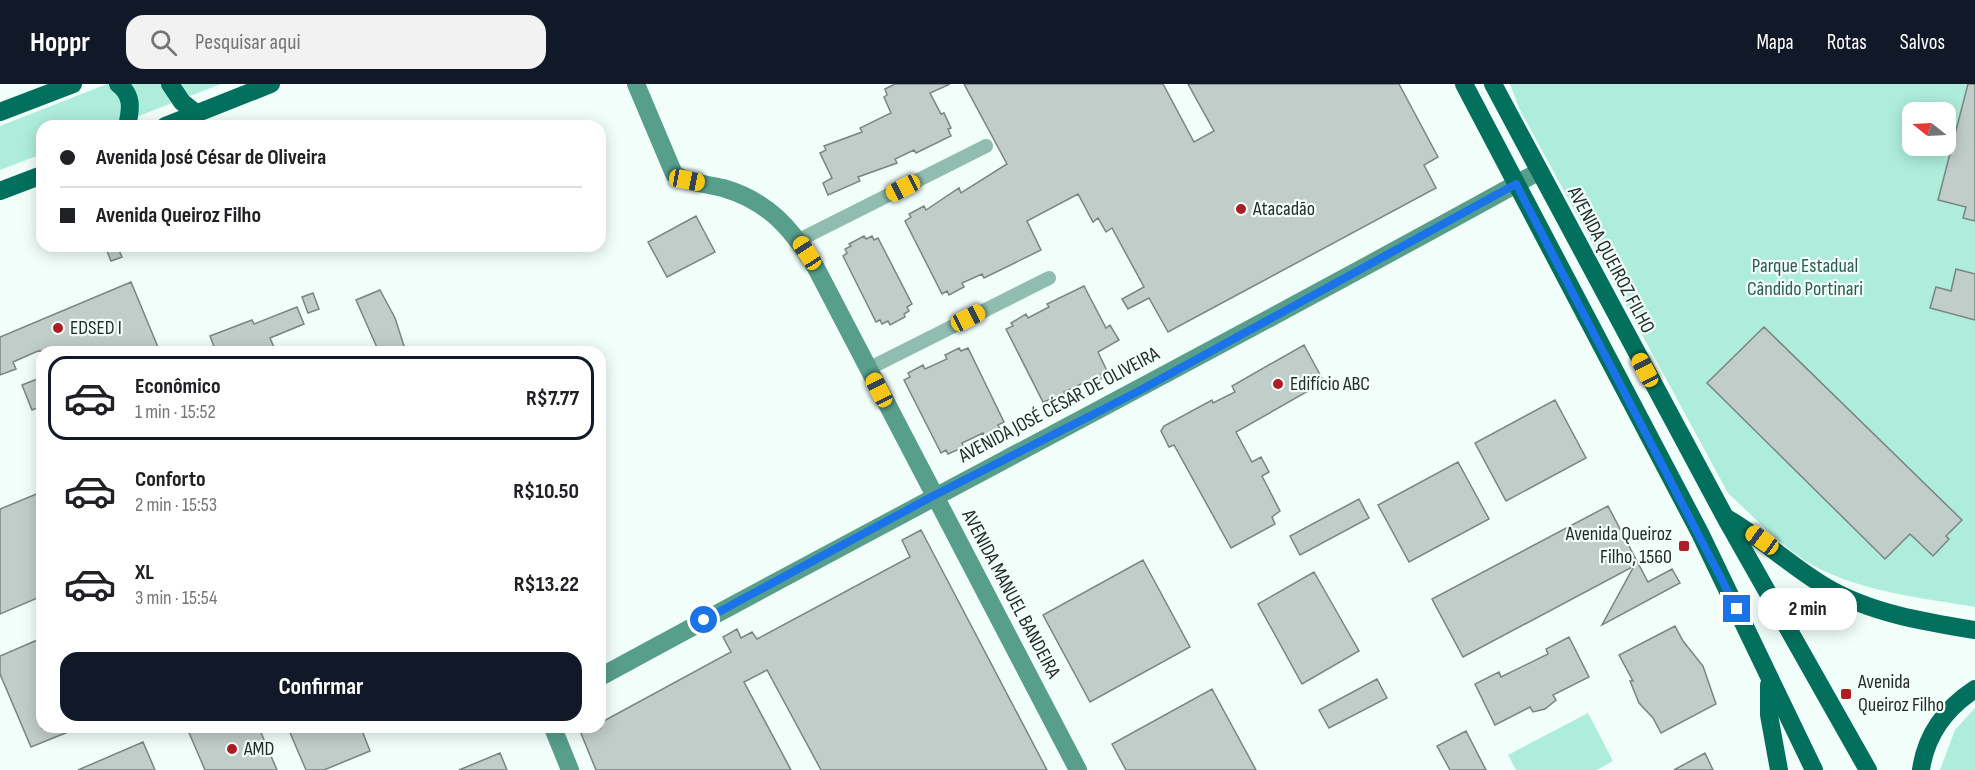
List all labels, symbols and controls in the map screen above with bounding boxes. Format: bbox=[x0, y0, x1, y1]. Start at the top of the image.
search box bbox=[126, 15, 546, 69]
text: Hoppr bbox=[30, 26, 90, 59]
icon: search bbox=[147, 26, 180, 59]
text: Pesquisar aqui bbox=[195, 29, 300, 56]
text: Mapa bbox=[1756, 30, 1794, 55]
text: Rotas bbox=[1827, 30, 1867, 55]
text: Salvos bbox=[1900, 30, 1945, 55]
north arrow bbox=[1902, 102, 1956, 156]
map controls bbox=[1902, 102, 1956, 156]
text: Avenida José César de Oliveira bbox=[96, 144, 326, 171]
car bbox=[668, 168, 706, 192]
car bbox=[883, 172, 923, 204]
street label: AVENIDA QUEIROZ FILHO bbox=[1562, 182, 1660, 337]
place label: Atacadão bbox=[1252, 197, 1315, 221]
text: Avenida Queiroz Filho bbox=[96, 202, 261, 229]
marker: Atacadão bbox=[1234, 202, 1248, 216]
car bbox=[790, 233, 824, 273]
park label: Parque Estadual Cândido Portinari bbox=[1747, 254, 1863, 301]
car bbox=[948, 302, 988, 334]
place label: EDSED I bbox=[70, 316, 122, 340]
marker: EDSED I bbox=[51, 321, 65, 335]
street label: AVENIDA JOSÉ CÉSAR DE OLIVEIRA bbox=[954, 342, 1164, 469]
car bbox=[1629, 350, 1661, 390]
car bbox=[863, 370, 895, 410]
icon: car bbox=[63, 371, 117, 425]
place label: Edifício ABC bbox=[1290, 372, 1370, 396]
text: Econômico bbox=[135, 373, 221, 400]
marker: Edifício ABC bbox=[1271, 377, 1285, 391]
text: R$7.77 bbox=[526, 385, 579, 412]
text: 1 min · 15:52 bbox=[135, 400, 216, 424]
icon: car bbox=[63, 464, 117, 518]
text: Conforto bbox=[135, 466, 206, 493]
text: R$10.50 bbox=[513, 478, 579, 505]
text: 2 min · 15:53 bbox=[135, 493, 217, 517]
street label: AVENIDA MANUEL BANDEIRA bbox=[956, 505, 1066, 683]
place label: Avenida Queiroz Filho, 1560 bbox=[1565, 522, 1672, 569]
car bbox=[1742, 522, 1782, 558]
marker: Avenida Queiroz Filho, 1560 bbox=[1677, 539, 1691, 553]
icon: car bbox=[63, 557, 117, 611]
text: XL bbox=[135, 559, 154, 586]
text: R$13.22 bbox=[514, 571, 579, 598]
text: 3 min · 15:54 bbox=[135, 586, 217, 610]
callout: 2 min bbox=[1758, 588, 1857, 630]
route end bbox=[1723, 595, 1750, 622]
text: 2 min bbox=[1788, 597, 1827, 621]
route start bbox=[690, 606, 717, 633]
button: Confirmar bbox=[60, 652, 582, 721]
place label: Avenida Queiroz Filho bbox=[1857, 670, 1944, 717]
marker: Avenida Queiroz Filho bbox=[1839, 687, 1853, 701]
place label: AMD bbox=[243, 737, 274, 761]
marker: AMD bbox=[225, 742, 239, 756]

